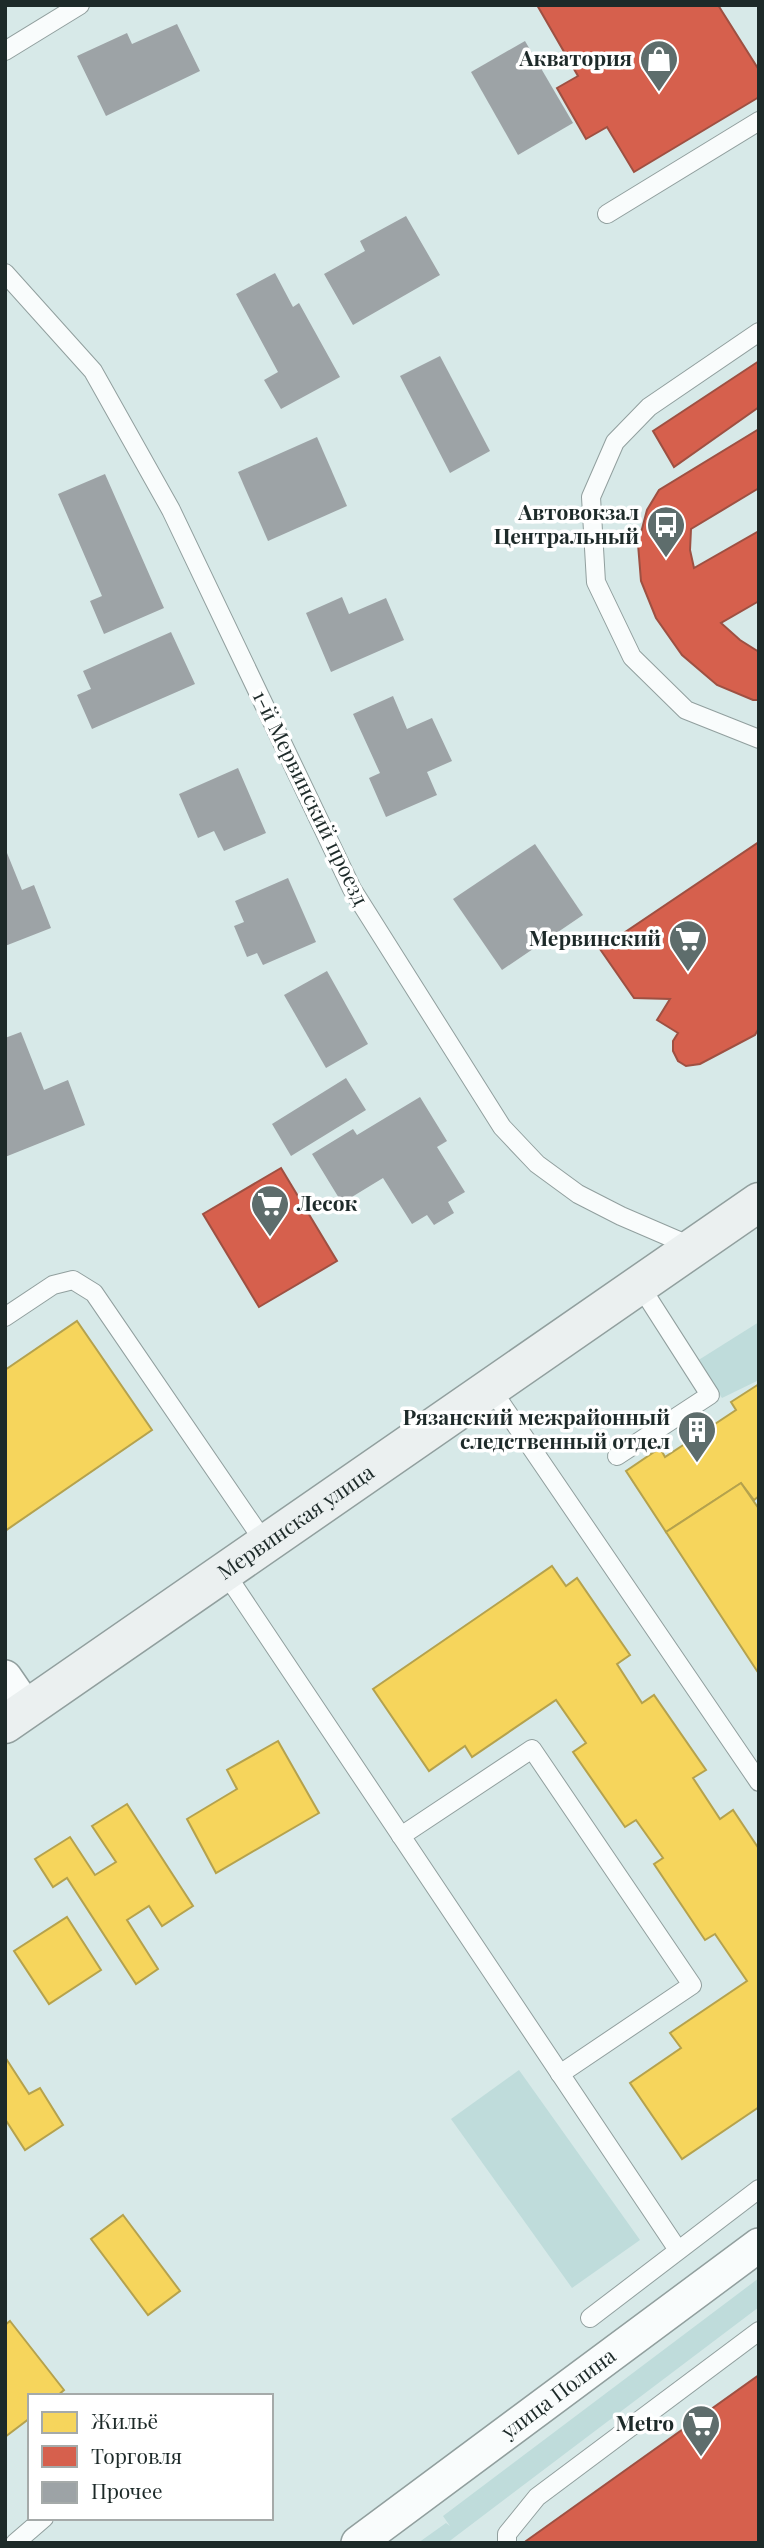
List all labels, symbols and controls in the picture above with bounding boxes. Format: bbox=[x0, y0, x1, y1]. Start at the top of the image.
shop icon: Акватория bbox=[638, 38, 680, 93]
place label: Акватория bbox=[519, 43, 632, 71]
place label: Автовокзал Центральный bbox=[494, 497, 639, 549]
bus stop icon: Автовокзал Центральный bbox=[645, 504, 687, 559]
street label: 1-й Мервинский проезд bbox=[247, 685, 376, 909]
supermarket icon: Мервинский bbox=[667, 918, 709, 973]
place label: Мервинский bbox=[529, 923, 661, 951]
supermarket icon: Лесок bbox=[249, 1183, 291, 1238]
place label: Лесок bbox=[296, 1188, 358, 1216]
place label: Рязанский межрайонный следственный отдел bbox=[403, 1402, 670, 1454]
building icon: Рязанский межрайонный следственный отдел bbox=[676, 1409, 718, 1464]
street label: Мервинская улица bbox=[211, 1457, 379, 1585]
street label: улица Полина bbox=[494, 2340, 621, 2445]
legend bbox=[28, 2394, 273, 2520]
supermarket icon: Metro bbox=[680, 2403, 722, 2458]
text: Жильё bbox=[91, 2406, 158, 2434]
place label: Metro bbox=[616, 2408, 674, 2436]
text: Торговля bbox=[91, 2441, 182, 2469]
text: Прочее bbox=[91, 2476, 163, 2504]

